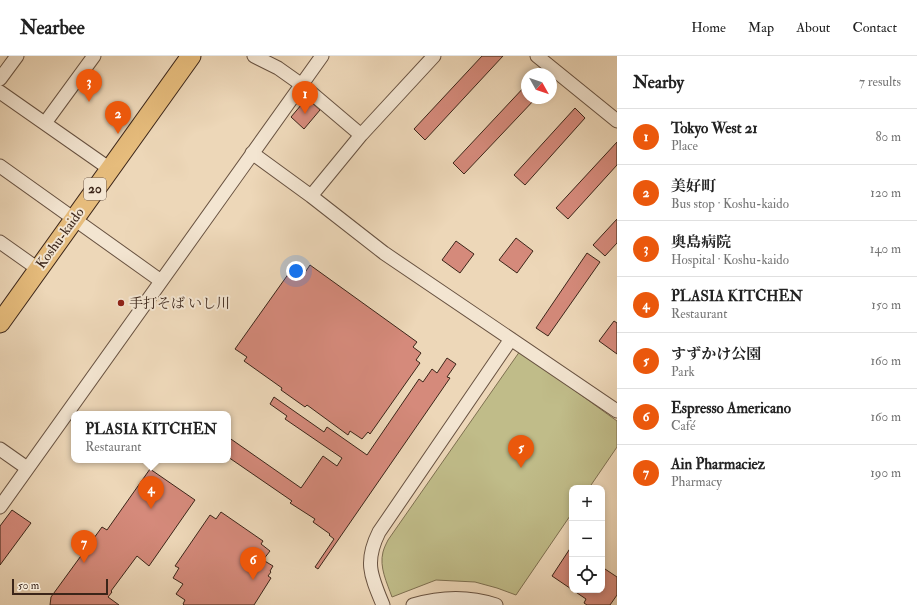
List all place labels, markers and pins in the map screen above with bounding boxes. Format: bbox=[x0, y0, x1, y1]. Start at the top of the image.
pin: 3 bbox=[76, 69, 102, 102]
pin: 1 bbox=[292, 81, 318, 114]
pin: 2 bbox=[105, 101, 131, 134]
place label: 手打そば いし川 bbox=[129, 295, 230, 312]
marker: 手打そば いし川 bbox=[116, 298, 126, 308]
pin: 5 bbox=[508, 435, 534, 468]
pin: 4 bbox=[138, 476, 164, 509]
pin: 7 bbox=[71, 530, 97, 563]
pin: 6 bbox=[240, 547, 266, 580]

